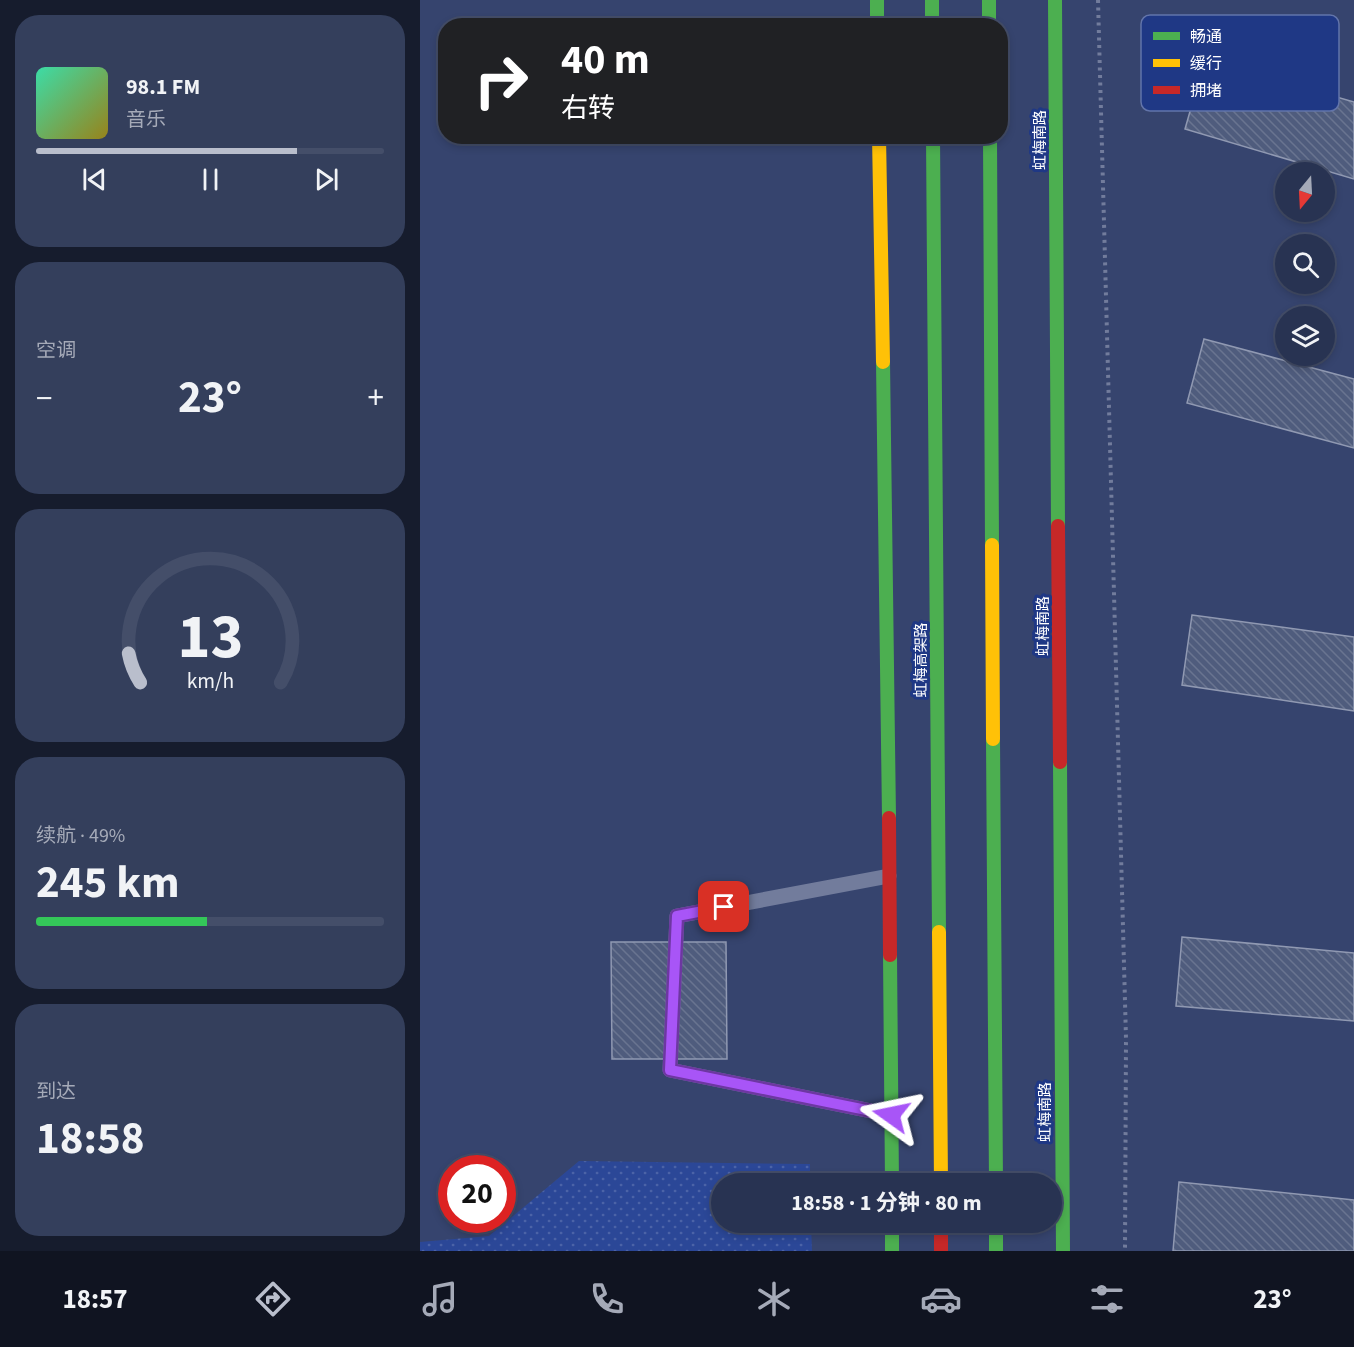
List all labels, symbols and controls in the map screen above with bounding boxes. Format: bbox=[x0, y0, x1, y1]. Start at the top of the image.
legend bbox=[1141, 15, 1339, 111]
text: 畅通 bbox=[1190, 26, 1222, 48]
text: 40 m bbox=[561, 30, 650, 90]
icon: right bbox=[462, 42, 540, 120]
text: 缓行 bbox=[1190, 53, 1222, 75]
text: 98.1 FM bbox=[126, 71, 200, 103]
text: 拥堵 bbox=[1190, 80, 1222, 102]
text: 右转 bbox=[561, 89, 615, 128]
text: 音乐 bbox=[126, 106, 166, 134]
street label: 虹梅南路 bbox=[1030, 110, 1051, 170]
north arrow bbox=[1275, 162, 1335, 222]
map controls bbox=[1275, 162, 1335, 366]
icon: previous bbox=[78, 163, 111, 196]
icon: pause bbox=[194, 163, 227, 196]
icon: next bbox=[310, 163, 343, 196]
button: search bbox=[1275, 234, 1335, 294]
button: layers bbox=[1275, 306, 1335, 366]
text: 空调 bbox=[36, 337, 76, 365]
text: 23° bbox=[178, 366, 242, 430]
text: − bbox=[36, 375, 52, 422]
text: + bbox=[368, 375, 384, 422]
text: 13 bbox=[177, 593, 243, 682]
street label: 虹梅南路 bbox=[1033, 596, 1054, 656]
street label: 虹梅高架路 bbox=[911, 622, 932, 698]
text: km/h bbox=[186, 666, 234, 697]
text: 续航 · 49% bbox=[36, 822, 125, 850]
text: 245 km bbox=[36, 851, 180, 915]
pin bbox=[698, 881, 749, 932]
icon: arrive bbox=[707, 890, 740, 923]
text: 到达 bbox=[36, 1078, 76, 1106]
street label: 虹梅南路 bbox=[1035, 1082, 1056, 1142]
position arrow bbox=[859, 1083, 923, 1147]
text: 18:58 bbox=[36, 1107, 145, 1171]
speed limit sign: 20 bbox=[438, 1155, 516, 1233]
text: 18:58 · 1 分钟 · 80 m bbox=[791, 1187, 982, 1219]
icon: directions bbox=[252, 1278, 294, 1320]
icon: music bbox=[419, 1278, 461, 1320]
icon: phone bbox=[586, 1278, 628, 1320]
icon: climate bbox=[753, 1278, 795, 1320]
icon: car bbox=[920, 1278, 962, 1320]
icon: filters bbox=[1086, 1278, 1128, 1320]
text: 18:57 bbox=[62, 1280, 128, 1319]
text: 23° bbox=[1253, 1280, 1292, 1319]

